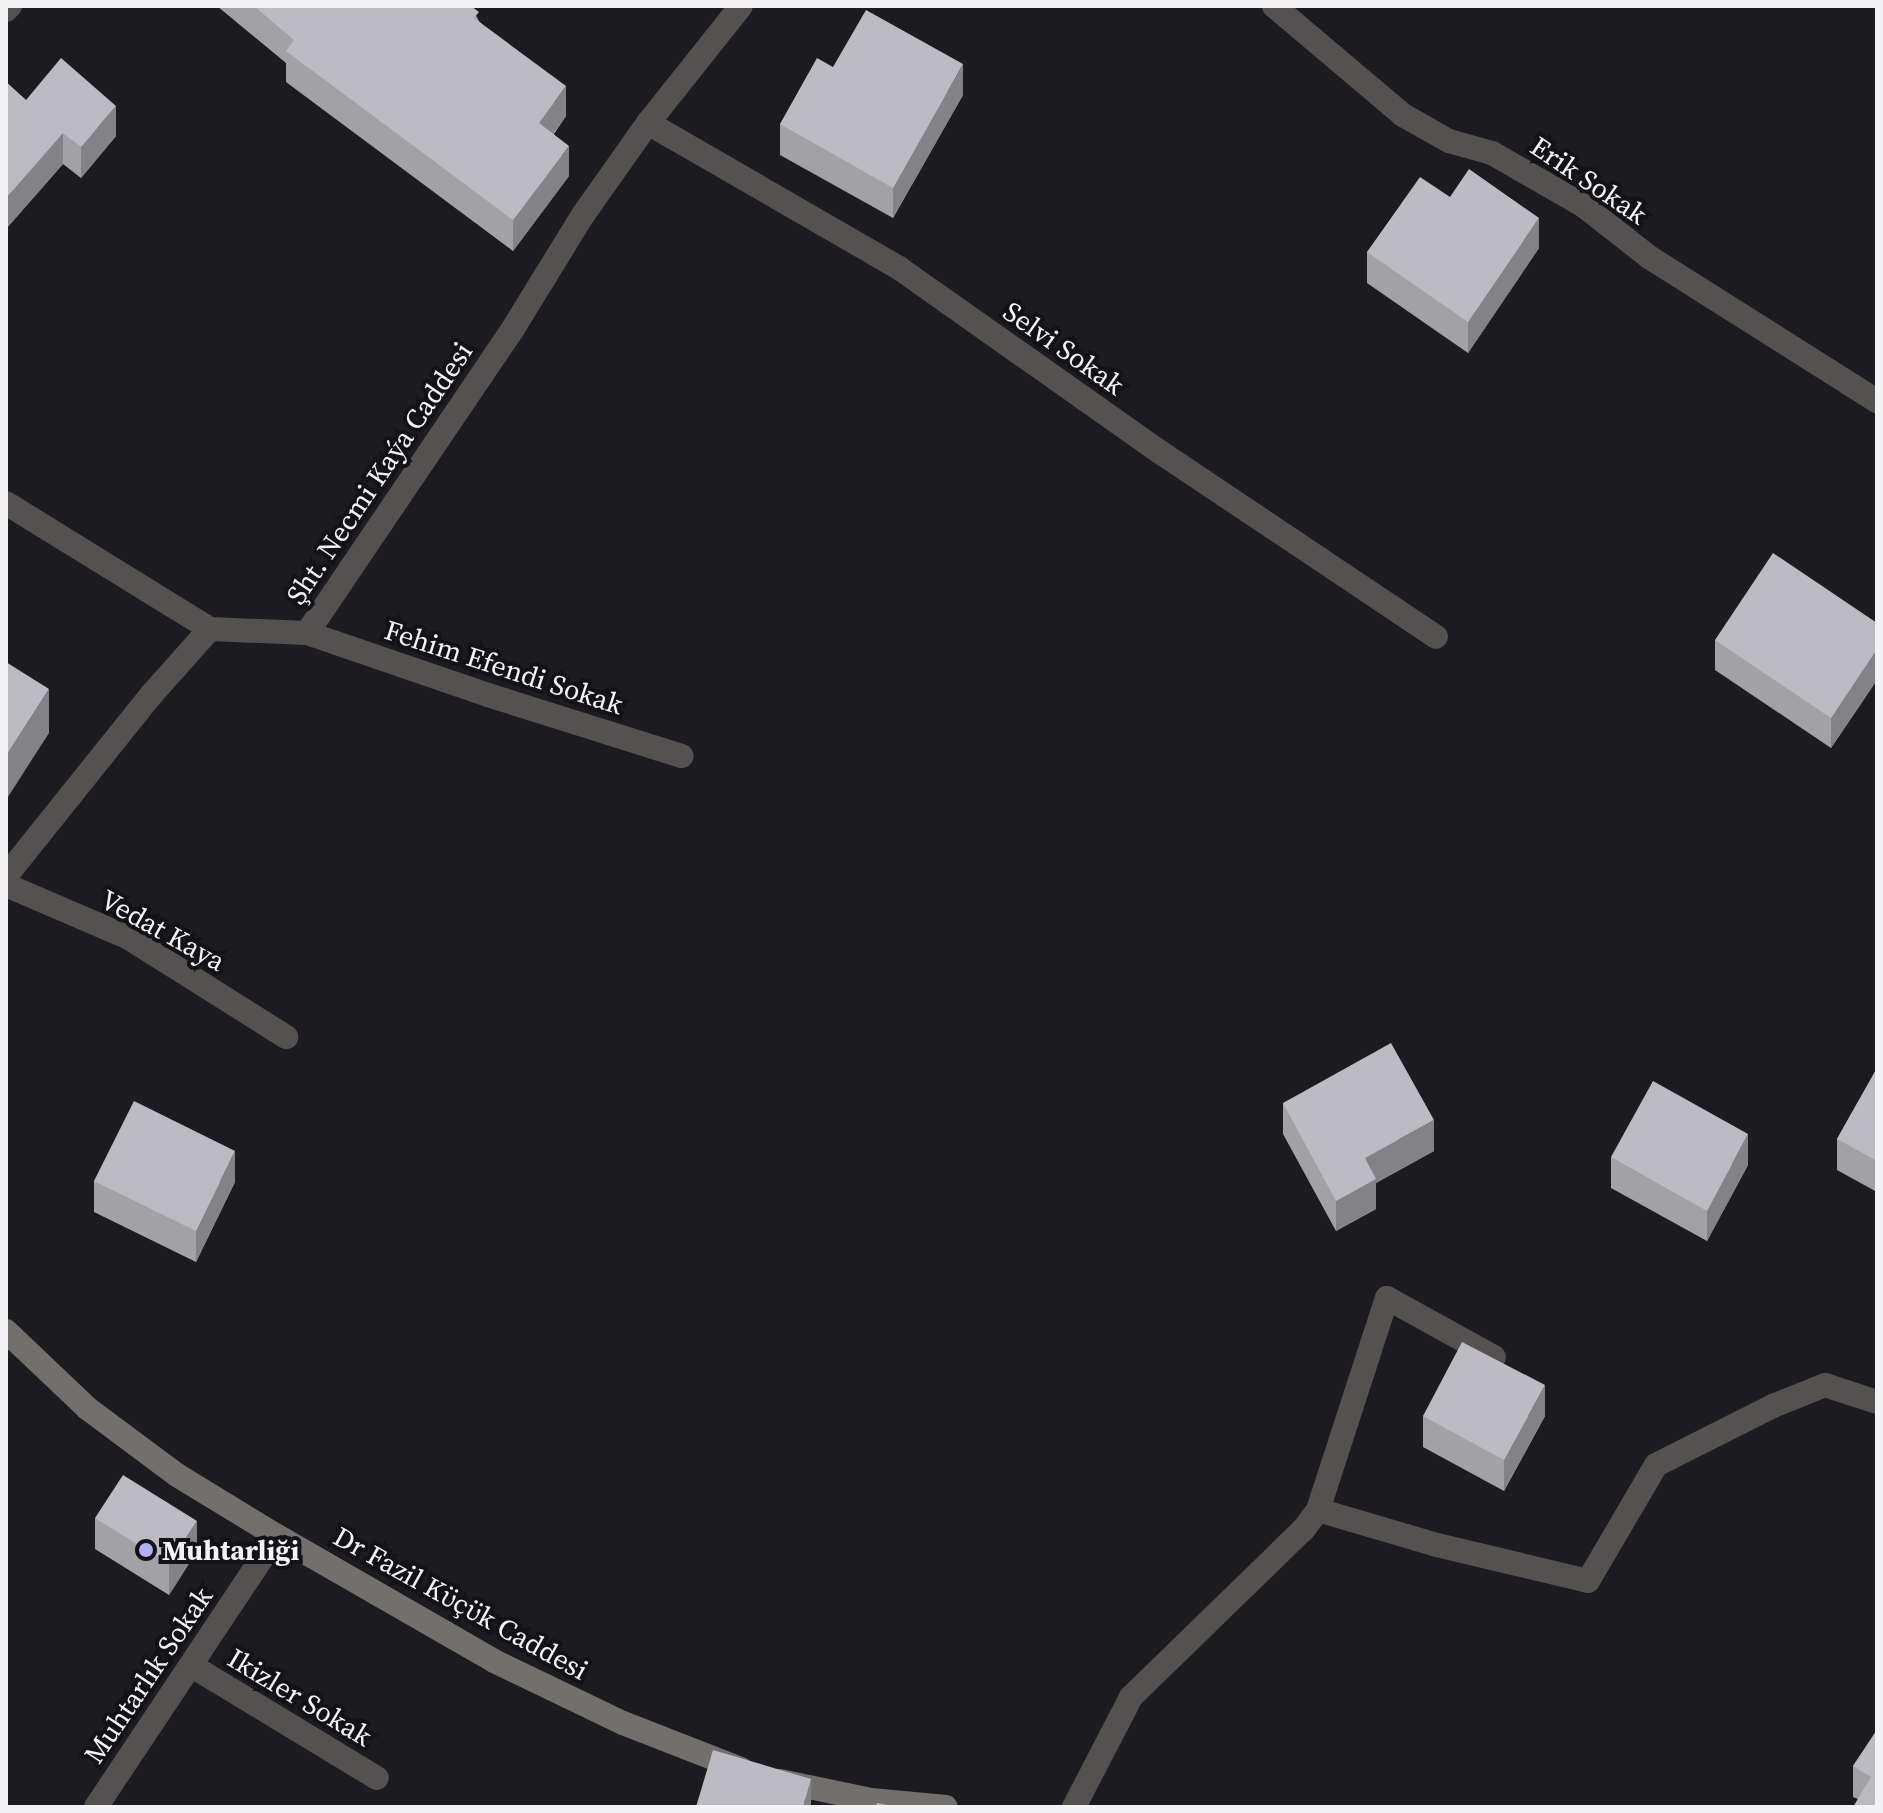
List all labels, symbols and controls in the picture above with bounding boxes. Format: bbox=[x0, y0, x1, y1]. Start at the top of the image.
street label: Erik Sokak bbox=[1524, 129, 1654, 231]
street label: Selvi Sokak bbox=[997, 294, 1131, 402]
street label: Şht. Necmi Kaýa Caddesi bbox=[279, 336, 479, 610]
street label: Fehim Efendi Sokak bbox=[381, 613, 627, 721]
street label: Vedat Kaya bbox=[95, 882, 231, 978]
street label: Dr Fazil Kϋçϋk Caddesi bbox=[328, 1519, 594, 1687]
place label: Muhtarliği bbox=[162, 1533, 299, 1567]
marker: Muhtarliği bbox=[137, 1541, 155, 1559]
street label: Muhtarlık Sokak bbox=[77, 1581, 219, 1769]
street label: Ikizler Sokak bbox=[222, 1641, 378, 1753]

